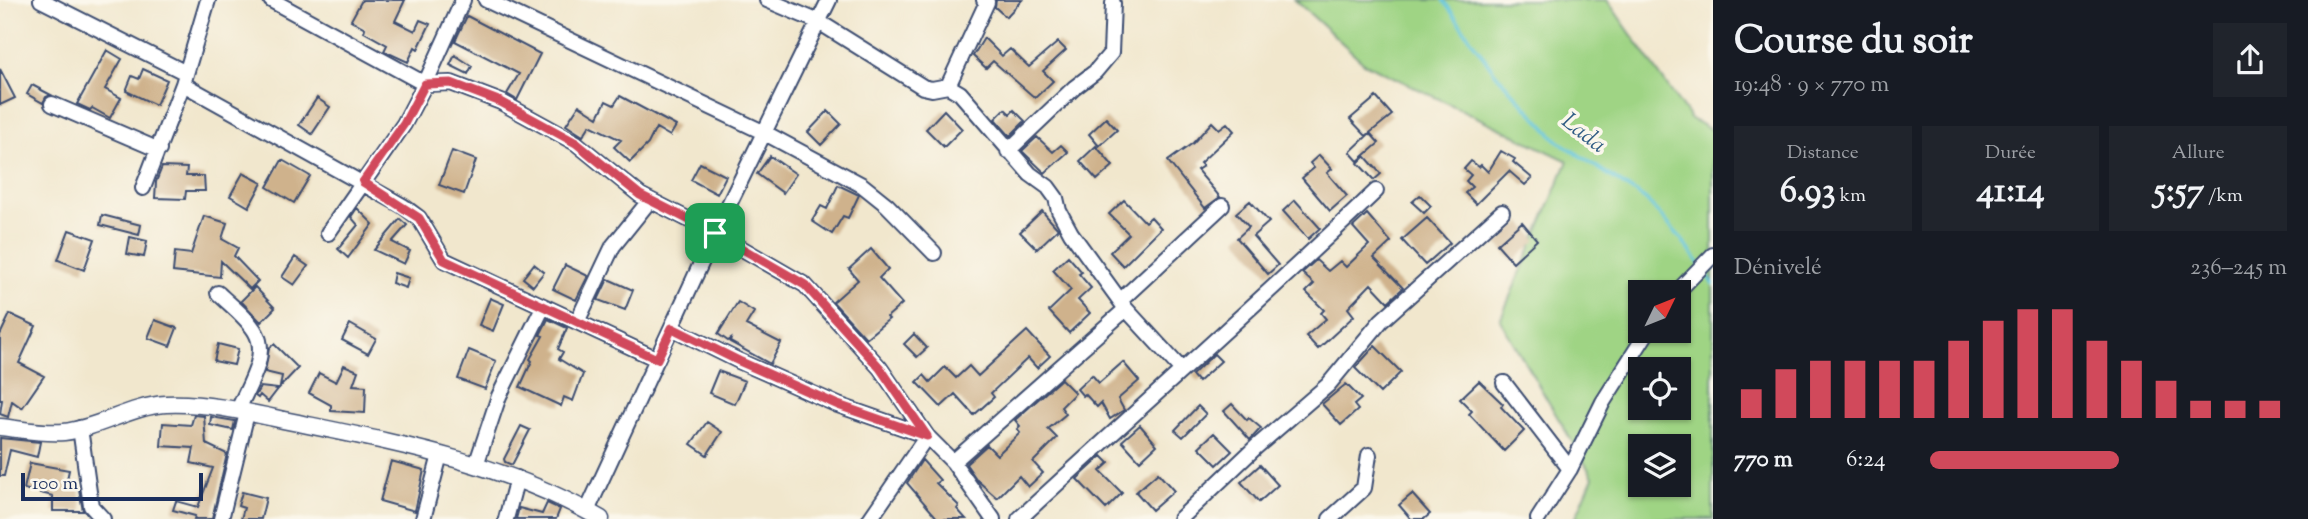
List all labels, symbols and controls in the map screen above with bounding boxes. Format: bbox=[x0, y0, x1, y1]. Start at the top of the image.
text: Course du soir bbox=[1734, 16, 1973, 70]
button: share bbox=[2213, 23, 2287, 97]
text: 19:48 · 9 × 770 m bbox=[1734, 69, 1889, 102]
water label: Lada bbox=[1554, 106, 1612, 162]
text: Distance bbox=[1787, 140, 1859, 167]
text: Durée bbox=[1985, 140, 2036, 167]
text: Allure bbox=[2172, 140, 2225, 167]
text: 6.93 bbox=[1780, 167, 1836, 218]
text: 41:14 bbox=[1976, 167, 2045, 218]
text: 5:57 bbox=[2154, 167, 2204, 218]
text: km bbox=[1836, 183, 1866, 210]
text: /km bbox=[2204, 183, 2243, 210]
pin bbox=[685, 203, 745, 263]
icon: arrive bbox=[696, 214, 734, 252]
text: Dénivelé bbox=[1734, 252, 1822, 285]
text: 236–245 m bbox=[2190, 252, 2287, 285]
north arrow bbox=[1628, 280, 1690, 343]
map controls bbox=[1628, 280, 1691, 497]
button: locate bbox=[1628, 357, 1691, 420]
button: layers bbox=[1628, 434, 1691, 497]
text: 770 m bbox=[1734, 444, 1793, 477]
text: 6:24 bbox=[1846, 444, 1886, 477]
scale bar bbox=[21, 470, 203, 502]
text: 100 m bbox=[32, 471, 78, 498]

